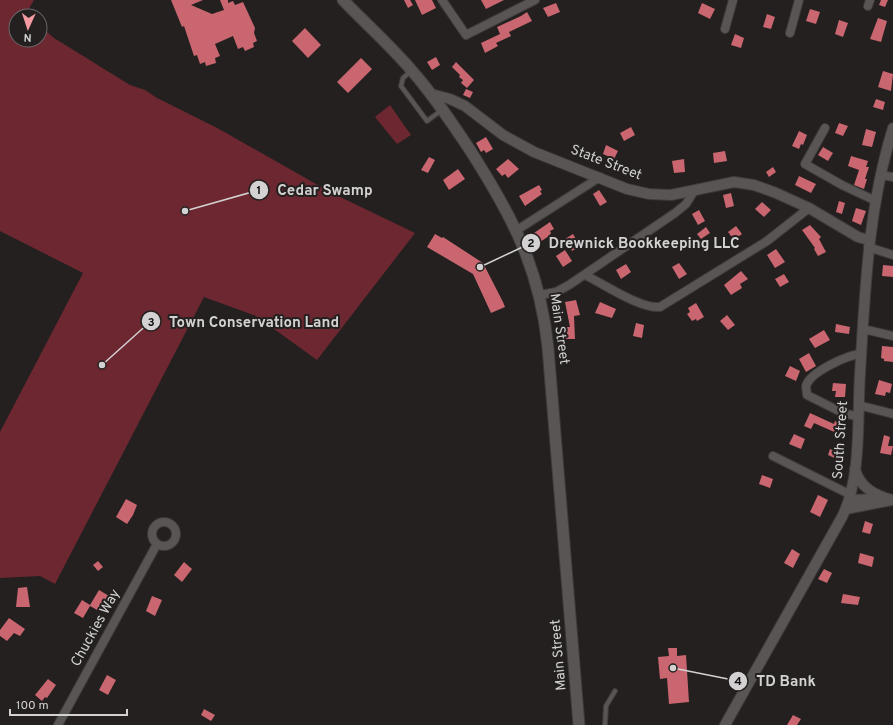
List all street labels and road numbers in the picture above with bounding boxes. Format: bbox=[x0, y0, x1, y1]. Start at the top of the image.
street label: State Street bbox=[568, 142, 644, 184]
street label: Main Street bbox=[546, 292, 572, 366]
street label: South Street bbox=[830, 400, 852, 480]
street label: Chuckies Way bbox=[68, 586, 124, 670]
street label: Main Street bbox=[547, 619, 571, 691]

